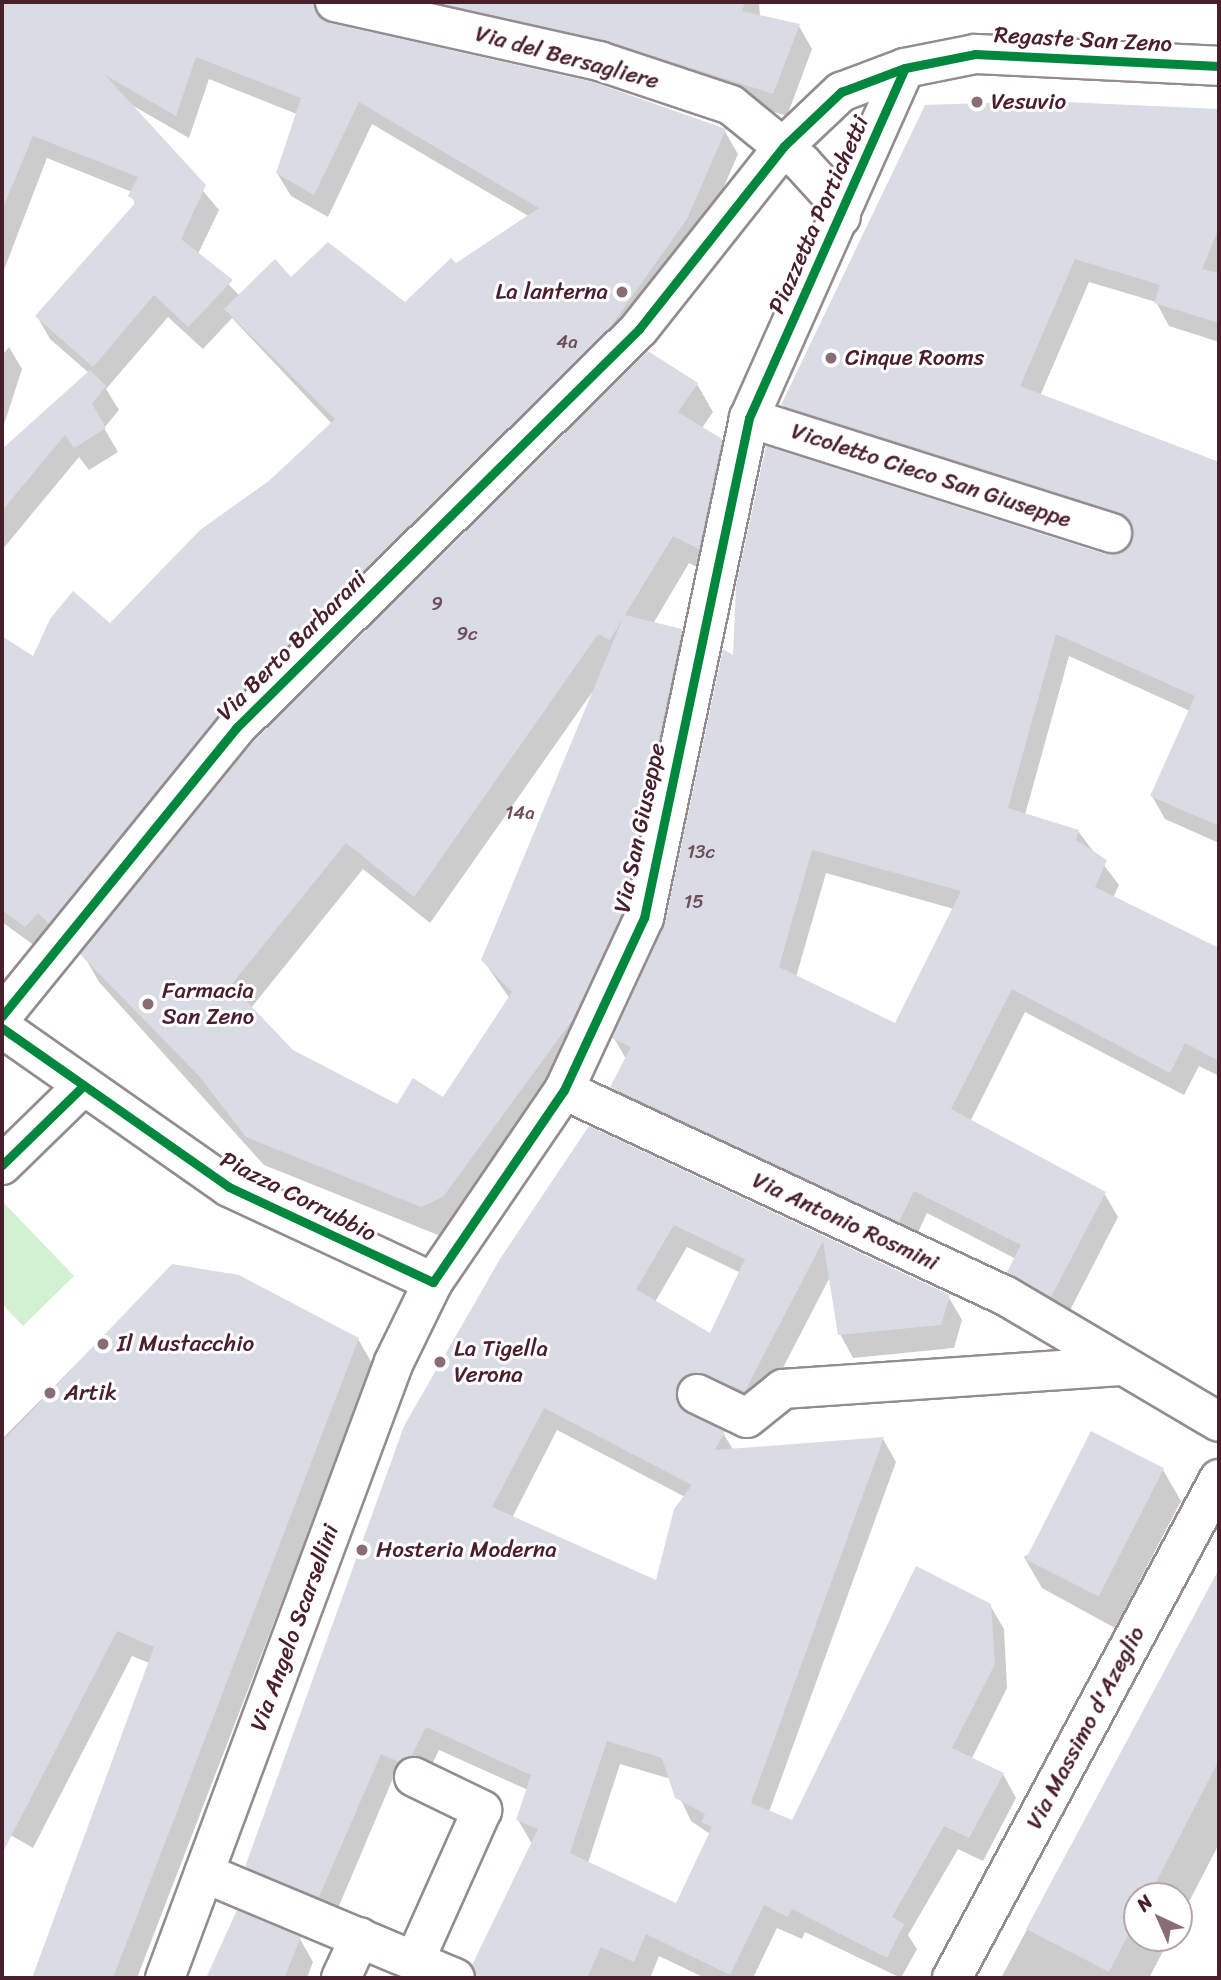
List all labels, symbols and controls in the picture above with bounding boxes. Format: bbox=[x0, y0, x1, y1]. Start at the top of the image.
street label: Via del Bersagliere bbox=[472, 20, 662, 96]
street label: Regaste San Zeno bbox=[993, 22, 1173, 58]
place label: Vesuvio bbox=[991, 88, 1066, 116]
marker: Vesuvio bbox=[969, 94, 985, 110]
street label: Piazzetta Portichetti bbox=[763, 112, 875, 318]
place label: La lanterna bbox=[495, 278, 608, 306]
marker: La lanterna bbox=[614, 284, 630, 300]
house number: 4a bbox=[556, 331, 578, 353]
place label: Cinque Rooms bbox=[845, 344, 984, 372]
marker: Cinque Rooms bbox=[823, 350, 839, 366]
street label: Vicoletto Cieco San Giuseppe bbox=[787, 417, 1075, 535]
street label: Via Berto Barbarani bbox=[212, 566, 372, 726]
house number: 9 bbox=[431, 593, 443, 615]
house number: 9c bbox=[456, 623, 478, 645]
street label: Via San Giuseppe bbox=[609, 741, 671, 915]
house number: 14a bbox=[505, 802, 535, 824]
house number: 13c bbox=[687, 841, 715, 863]
house number: 15 bbox=[684, 891, 704, 913]
place label: Farmacia San Zeno bbox=[162, 977, 255, 1031]
marker: Farmacia San Zeno bbox=[140, 996, 156, 1012]
street label: Piazza Corrubbio bbox=[215, 1146, 381, 1248]
street label: Via Antonio Rosmini bbox=[748, 1167, 942, 1277]
place label: Il Mustacchio bbox=[117, 1330, 255, 1358]
place label: La Tigella Verona bbox=[454, 1335, 549, 1389]
marker: Il Mustacchio bbox=[95, 1336, 111, 1352]
marker: La Tigella Verona bbox=[432, 1354, 448, 1370]
place label: Artik bbox=[64, 1379, 117, 1407]
marker: Artik bbox=[42, 1385, 58, 1401]
street label: Via Angelo Scarsellini bbox=[245, 1520, 345, 1736]
place label: Hosteria Moderna bbox=[376, 1536, 558, 1564]
marker: Hosteria Moderna bbox=[354, 1542, 370, 1558]
street label: Via Massimo d'Azeglio bbox=[1021, 1622, 1151, 1834]
north arrow bbox=[1123, 1882, 1193, 1952]
text: N bbox=[1128, 1887, 1161, 1919]

